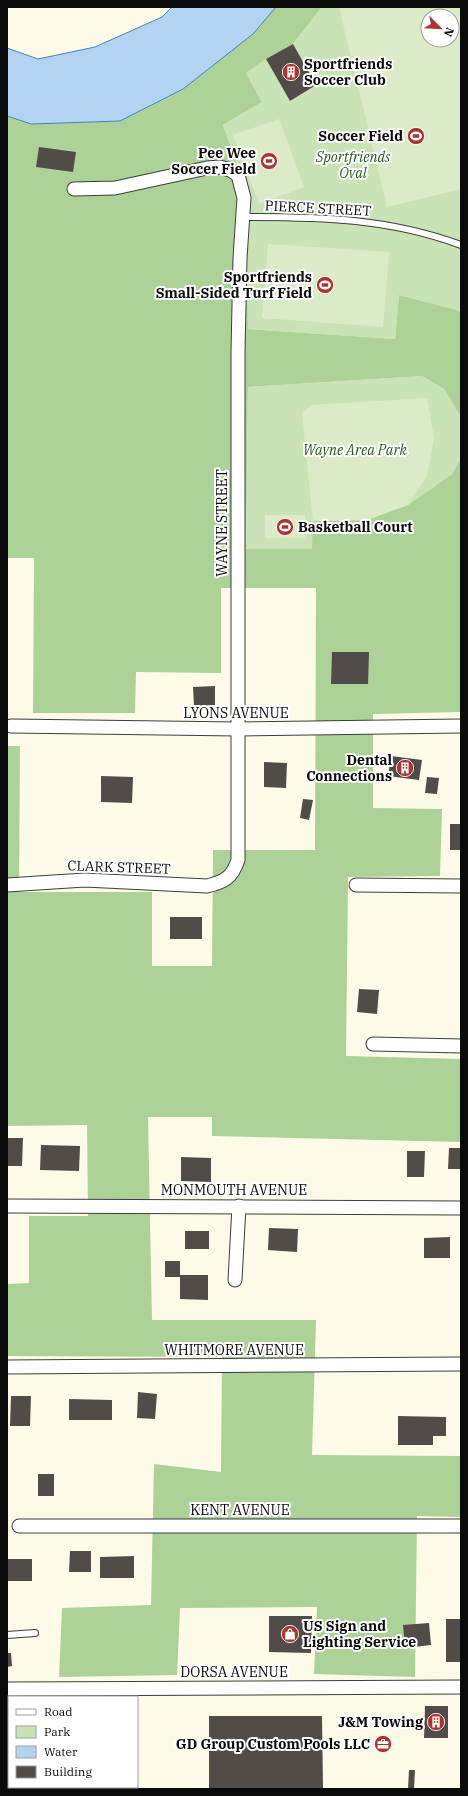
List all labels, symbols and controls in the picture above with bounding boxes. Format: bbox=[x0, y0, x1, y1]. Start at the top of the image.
north arrow bbox=[420, 8, 460, 48]
text: N bbox=[441, 25, 457, 39]
place label: Sportfriends Soccer Club bbox=[304, 55, 392, 89]
building icon: Sportfriends Soccer Club bbox=[281, 62, 301, 82]
sports icon: Soccer Field bbox=[406, 126, 426, 146]
place label: Soccer Field bbox=[318, 127, 403, 145]
place label: Pee Wee Soccer Field bbox=[171, 144, 256, 178]
park label: Sportfriends Oval bbox=[315, 148, 391, 182]
sports icon: Pee Wee Soccer Field bbox=[259, 151, 279, 171]
street label: PIERCE STREET bbox=[264, 196, 372, 220]
place label: Sportfriends Small-Sided Turf Field bbox=[156, 268, 312, 302]
sports icon: Sportfriends Small-Sided Turf Field bbox=[315, 275, 335, 295]
park label: Wayne Area Park bbox=[303, 441, 408, 459]
street label: WAYNE STREET bbox=[213, 469, 231, 577]
sports icon: Basketball Court bbox=[275, 517, 295, 537]
place label: Basketball Court bbox=[298, 518, 413, 536]
street label: LYONS AVENUE bbox=[183, 704, 289, 722]
place label: Dental Connections bbox=[306, 751, 392, 785]
building icon: Dental Connections bbox=[395, 758, 415, 778]
street label: CLARK STREET bbox=[67, 856, 171, 878]
street label: MONMOUTH AVENUE bbox=[161, 1181, 307, 1199]
street label: WHITMORE AVENUE bbox=[164, 1341, 304, 1359]
street label: KENT AVENUE bbox=[190, 1501, 290, 1519]
place label: US Sign and Lighting Service bbox=[303, 1617, 416, 1651]
shop icon: US Sign and Lighting Service bbox=[280, 1624, 300, 1644]
street label: DORSA AVENUE bbox=[180, 1663, 288, 1681]
legend bbox=[8, 1696, 138, 1788]
text: Road bbox=[44, 1704, 73, 1719]
building icon: J&M Towing bbox=[426, 1712, 446, 1732]
place label: J&M Towing bbox=[338, 1713, 424, 1731]
text: Park bbox=[44, 1724, 70, 1739]
office icon: GD Group Custom Pools LLC bbox=[373, 1734, 393, 1754]
place label: GD Group Custom Pools LLC bbox=[176, 1735, 370, 1753]
text: Water bbox=[44, 1744, 78, 1759]
text: Building bbox=[44, 1764, 92, 1779]

